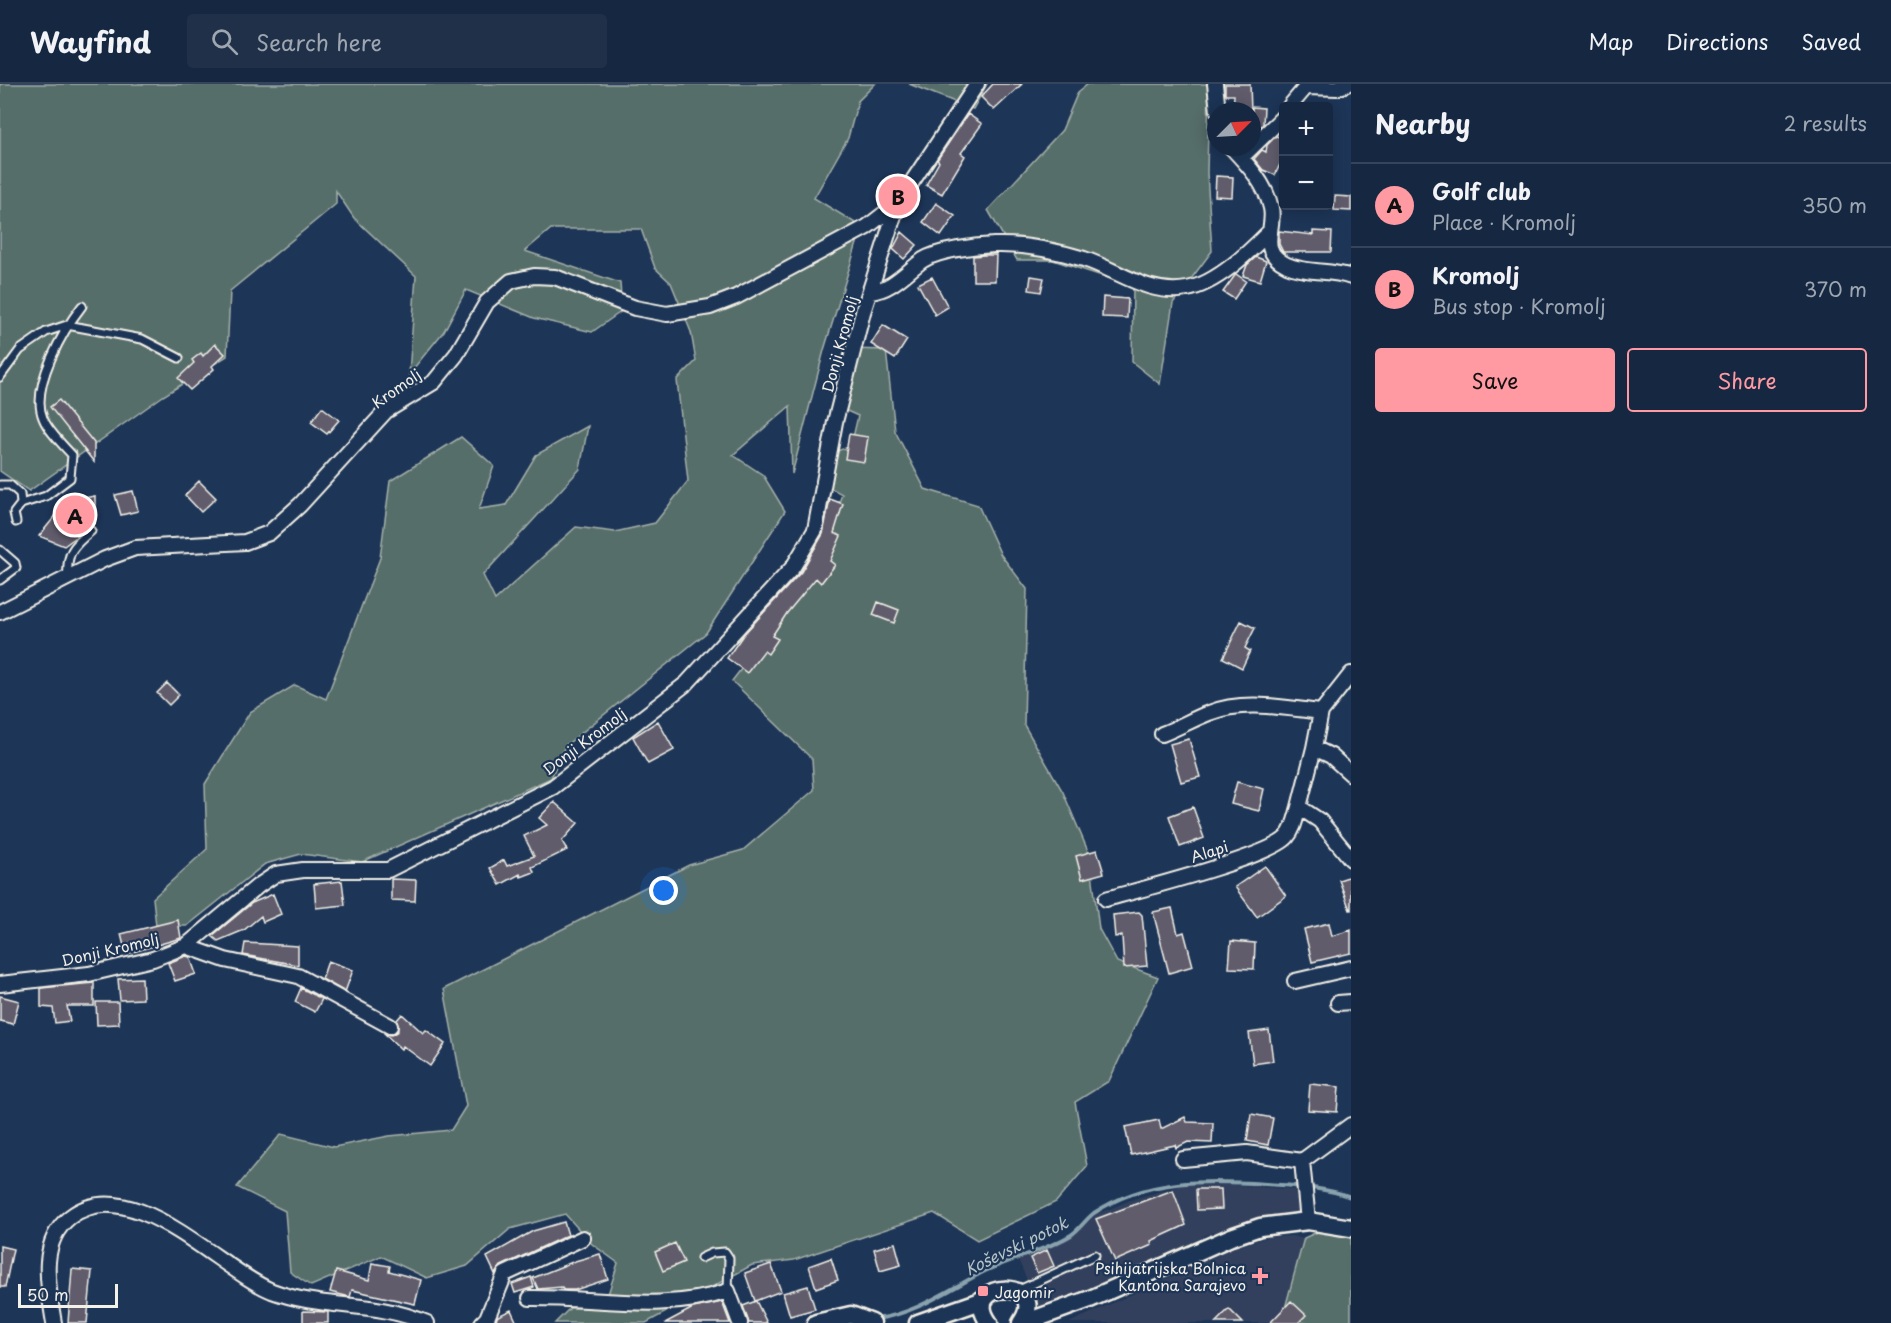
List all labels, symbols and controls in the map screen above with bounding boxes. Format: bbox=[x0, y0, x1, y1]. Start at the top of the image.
search box bbox=[187, 14, 607, 68]
text: Wayfind bbox=[30, 20, 151, 63]
icon: search bbox=[208, 25, 241, 58]
text: Search here bbox=[256, 25, 382, 58]
text: Map bbox=[1588, 25, 1633, 57]
text: Directions bbox=[1666, 25, 1768, 57]
text: Saved bbox=[1801, 25, 1861, 57]
north arrow bbox=[1207, 102, 1261, 156]
map controls bbox=[1279, 102, 1333, 210]
button: + bbox=[1279, 102, 1333, 156]
text: Nearby bbox=[1375, 104, 1470, 143]
text: 2 results bbox=[1784, 108, 1867, 138]
button: − bbox=[1279, 156, 1333, 210]
pin: B bbox=[878, 174, 918, 218]
text: Golf club bbox=[1432, 174, 1531, 207]
text: A bbox=[1387, 190, 1402, 220]
text: 350 m bbox=[1802, 190, 1867, 220]
text: Place · Kromolj bbox=[1432, 207, 1576, 237]
text: Kromolj bbox=[1432, 258, 1519, 291]
text: B bbox=[1388, 274, 1401, 304]
text: 370 m bbox=[1804, 274, 1867, 304]
text: Bus stop · Kromolj bbox=[1432, 291, 1606, 321]
street label: Donji Kromolj bbox=[815, 293, 863, 395]
button: Save bbox=[1375, 348, 1615, 412]
button: Share bbox=[1627, 348, 1867, 412]
street label: Kromolj bbox=[367, 363, 425, 413]
pin: A bbox=[56, 492, 94, 538]
street label: Donji Kromolj bbox=[537, 702, 631, 780]
street label: Alapi bbox=[1187, 834, 1231, 868]
your location bbox=[649, 876, 678, 905]
street label: Donji Kromolj bbox=[59, 927, 161, 971]
water label: Koševski potok bbox=[960, 1209, 1073, 1280]
place label: Psihijatrijska Bolnica Kantona Sarajevo bbox=[1095, 1256, 1247, 1296]
marker: Psihijatrijska Bolnica Kantona Sarajevo bbox=[1251, 1267, 1269, 1285]
place label: Jagomir bbox=[995, 1280, 1054, 1303]
scale bar bbox=[18, 1281, 118, 1308]
text: 50 m bbox=[27, 1282, 68, 1306]
marker: Jagomir bbox=[976, 1284, 990, 1298]

